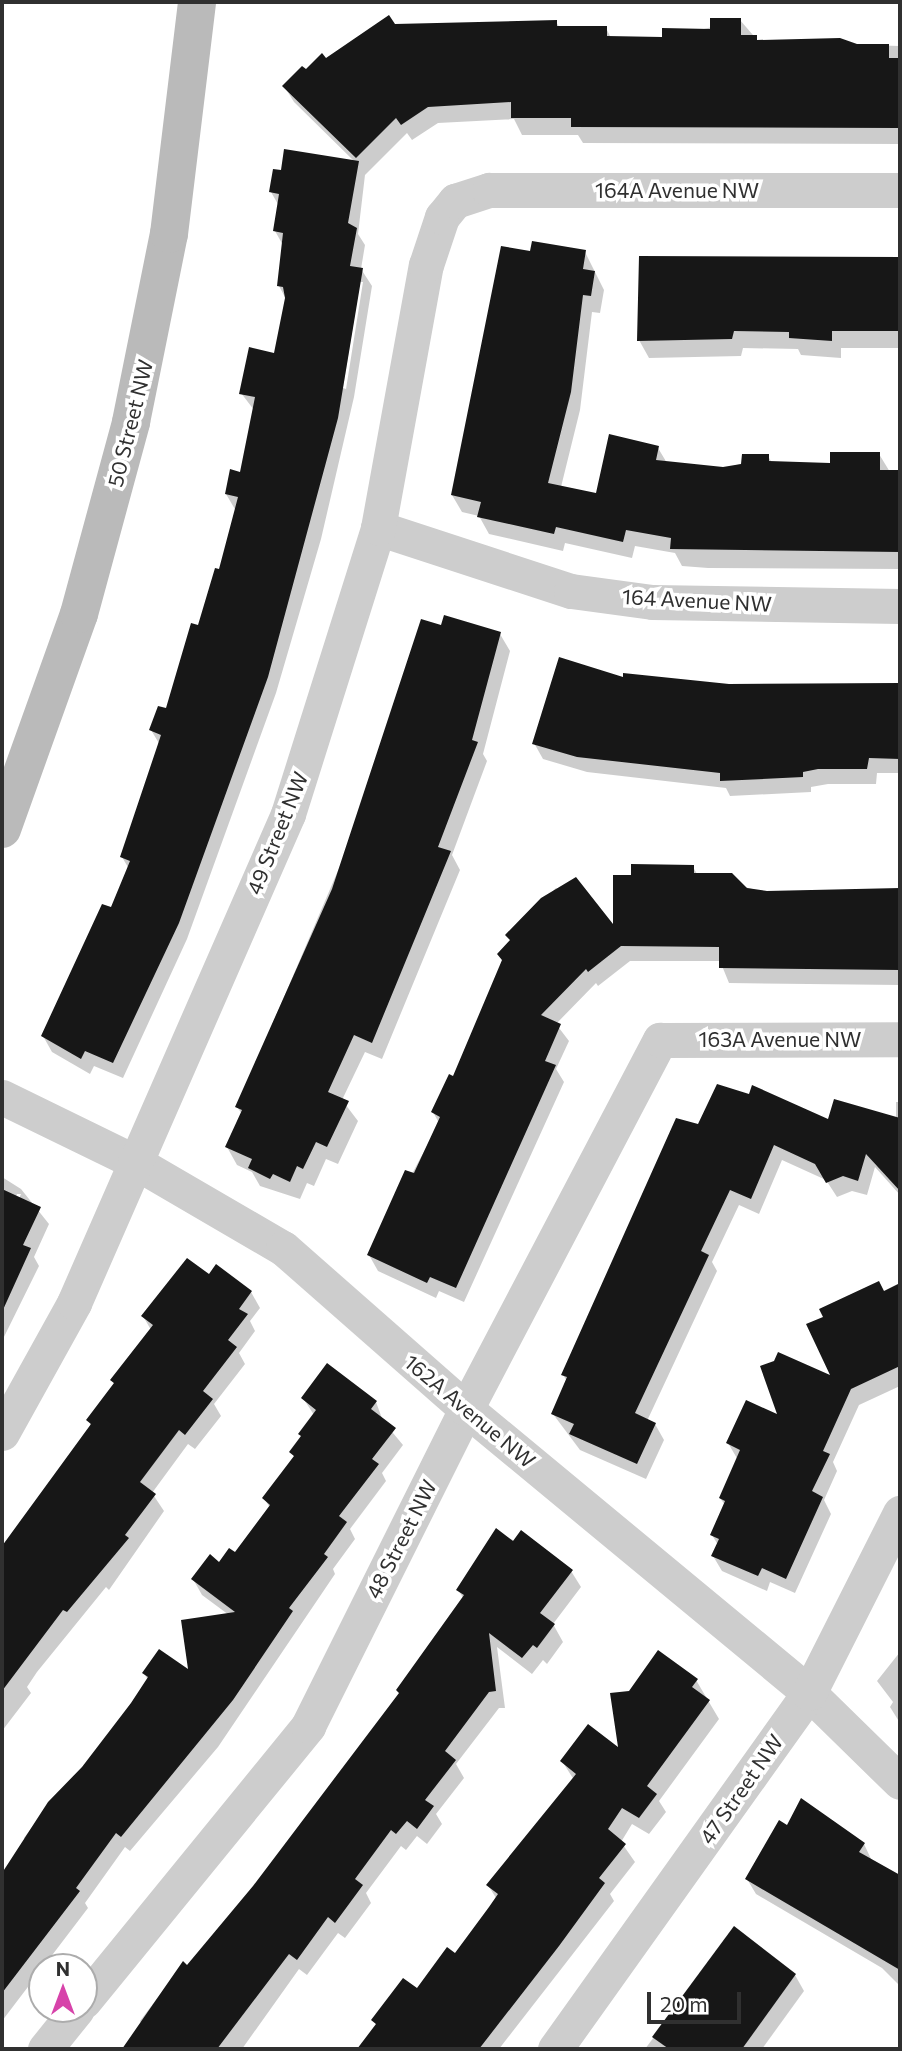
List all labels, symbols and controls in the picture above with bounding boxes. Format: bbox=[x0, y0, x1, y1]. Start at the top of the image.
street label: 164A Avenue NW bbox=[595, 177, 759, 203]
street label: 50 Street NW bbox=[102, 357, 158, 489]
street label: 164 Avenue NW bbox=[622, 584, 772, 616]
street label: 49 Street NW bbox=[241, 768, 313, 898]
street label: 163A Avenue NW bbox=[699, 1026, 861, 1052]
street label: 162A Avenue NW bbox=[399, 1349, 541, 1473]
street label: 48 Street NW bbox=[360, 1475, 442, 1603]
street label: 47 Street NW bbox=[694, 1729, 788, 1849]
north arrow bbox=[28, 1953, 98, 2023]
text: N bbox=[56, 1957, 70, 1980]
scale bar bbox=[650, 1978, 744, 2022]
text: 20 m bbox=[660, 1991, 708, 2016]

